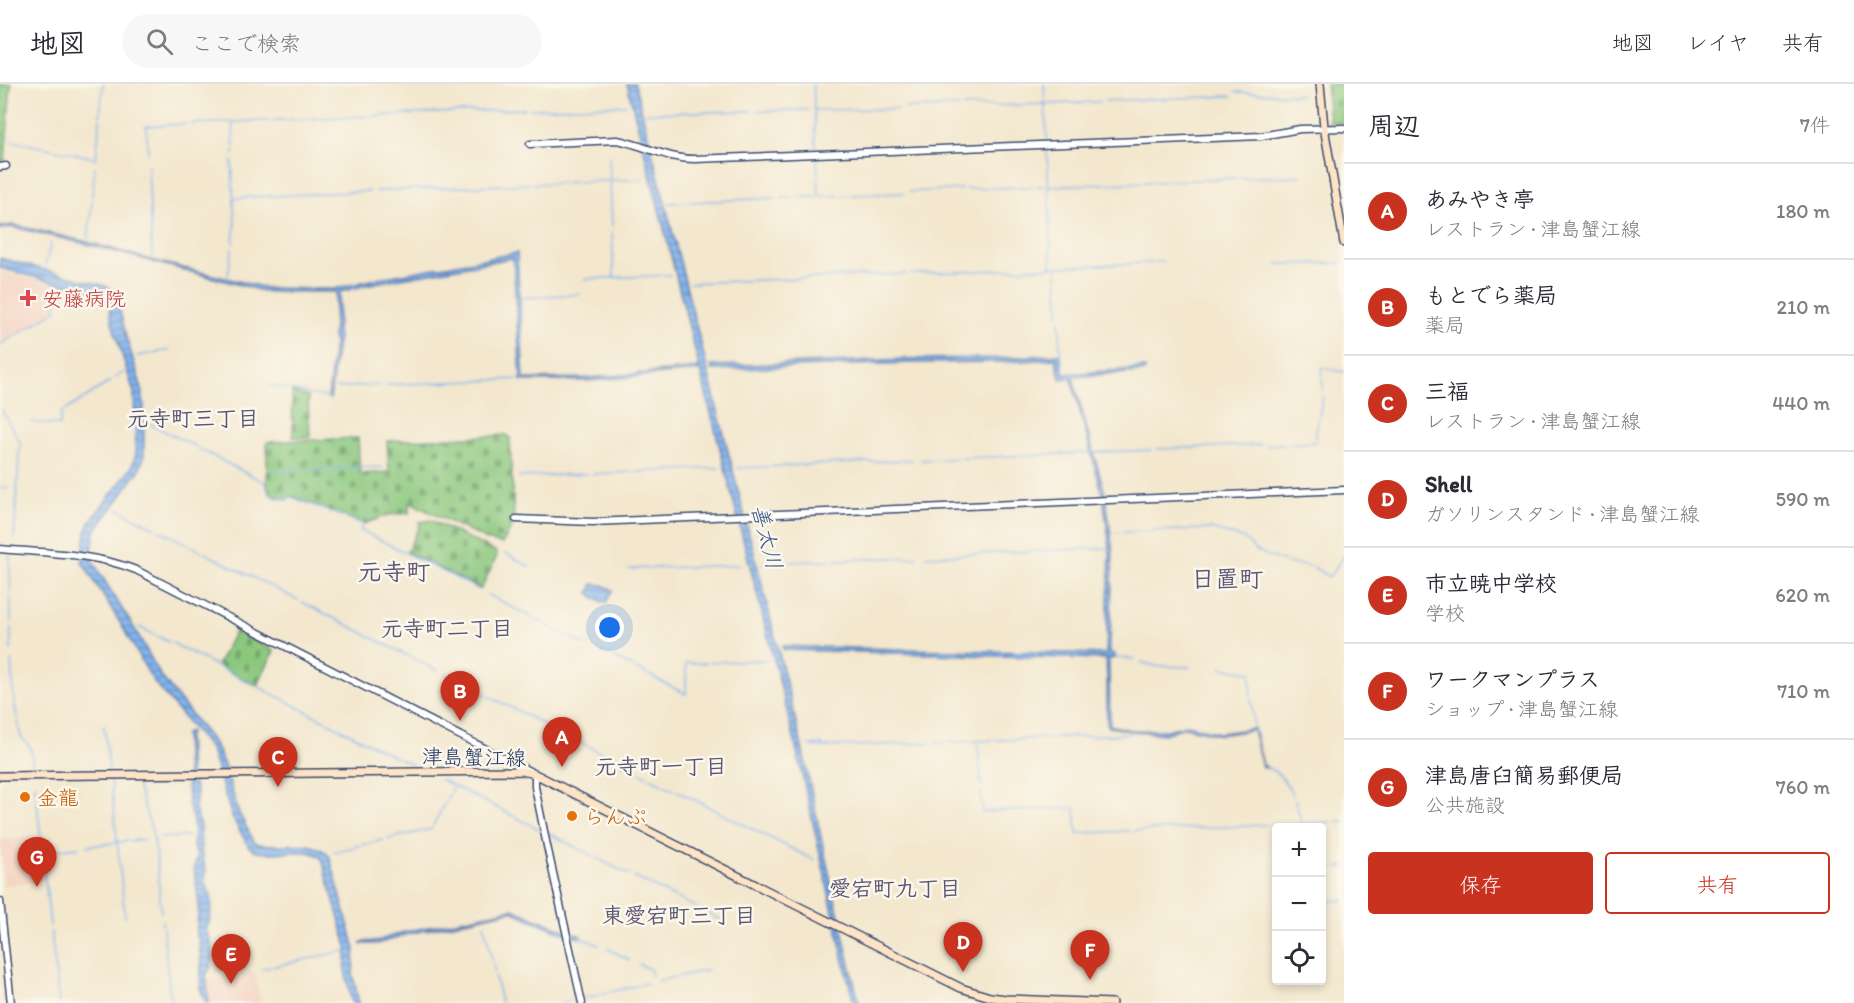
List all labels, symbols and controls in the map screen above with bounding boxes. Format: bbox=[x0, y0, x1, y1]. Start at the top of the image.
search box bbox=[122, 14, 542, 68]
icon: search bbox=[143, 25, 176, 58]
text: 地図 bbox=[30, 26, 86, 60]
text: ここで検索 bbox=[191, 30, 301, 57]
text: 地図 bbox=[1612, 30, 1654, 55]
text: レイヤ bbox=[1687, 30, 1749, 55]
text: 共有 bbox=[1782, 30, 1824, 55]
text: 周辺 bbox=[1368, 110, 1420, 142]
text: 7件 bbox=[1800, 113, 1830, 137]
text: あみやき亭 bbox=[1425, 186, 1535, 213]
text: A bbox=[1381, 199, 1394, 223]
text: 180 m bbox=[1776, 199, 1830, 223]
text: レストラン · 津島蟹江線 bbox=[1425, 217, 1640, 241]
text: もとでら薬局 bbox=[1425, 282, 1557, 309]
place label: 安藤病院 bbox=[42, 286, 126, 311]
marker: 安藤病院 bbox=[19, 289, 37, 307]
text: B bbox=[1381, 295, 1394, 319]
text: 210 m bbox=[1777, 295, 1830, 319]
text: 薬局 bbox=[1425, 313, 1465, 337]
text: 三福 bbox=[1425, 378, 1469, 405]
text: C bbox=[1381, 391, 1394, 415]
text: 440 m bbox=[1772, 391, 1830, 415]
district label: 元寺町三丁目 bbox=[127, 405, 259, 432]
text: レストラン · 津島蟹江線 bbox=[1425, 409, 1640, 433]
text: Shell bbox=[1425, 471, 1472, 498]
text: D bbox=[1381, 487, 1394, 511]
text: 590 m bbox=[1775, 487, 1830, 511]
water label: 善太川 bbox=[746, 502, 788, 572]
text: ガソリンスタンド · 津島蟹江線 bbox=[1425, 502, 1699, 526]
district label: 元寺町 bbox=[358, 557, 430, 586]
district label: 日置町 bbox=[1191, 564, 1263, 593]
text: 市立暁中学校 bbox=[1425, 570, 1557, 597]
text: E bbox=[1382, 583, 1393, 607]
text: 620 m bbox=[1775, 583, 1830, 607]
text: 学校 bbox=[1425, 601, 1465, 625]
your location bbox=[595, 613, 624, 642]
district label: 元寺町二丁目 bbox=[381, 615, 513, 642]
text: ワークマンプラス bbox=[1425, 666, 1600, 693]
pin: B bbox=[440, 672, 480, 721]
text: F bbox=[1382, 679, 1393, 703]
text: 710 m bbox=[1777, 679, 1830, 703]
text: ショップ · 津島蟹江線 bbox=[1425, 697, 1618, 721]
pin: A bbox=[542, 718, 582, 767]
pin: C bbox=[258, 738, 298, 787]
street label: 津島蟹江線 bbox=[421, 744, 527, 770]
district label: 元寺町一丁目 bbox=[595, 753, 727, 780]
text: 津島唐臼簡易郵便局 bbox=[1425, 762, 1623, 789]
text: G bbox=[1381, 775, 1394, 799]
text: 760 m bbox=[1776, 775, 1830, 799]
place label: 金龍 bbox=[37, 785, 79, 810]
marker: 金龍 bbox=[18, 790, 32, 804]
text: 公共施設 bbox=[1425, 793, 1505, 817]
place label: らんぷ bbox=[584, 804, 647, 829]
marker: らんぷ bbox=[565, 809, 579, 823]
map controls bbox=[1272, 823, 1326, 985]
button: + bbox=[1272, 823, 1326, 877]
pin: G bbox=[18, 838, 57, 887]
button: 保存 bbox=[1368, 852, 1593, 914]
button: 共有 bbox=[1605, 852, 1830, 914]
district label: 愛宕町九丁目 bbox=[829, 875, 961, 902]
button: − bbox=[1272, 877, 1326, 931]
district label: 東愛宕町三丁目 bbox=[602, 902, 756, 929]
pin: D bbox=[944, 922, 982, 972]
pin: F bbox=[1070, 930, 1110, 980]
button: locate bbox=[1272, 931, 1326, 985]
pin: E bbox=[212, 934, 250, 984]

